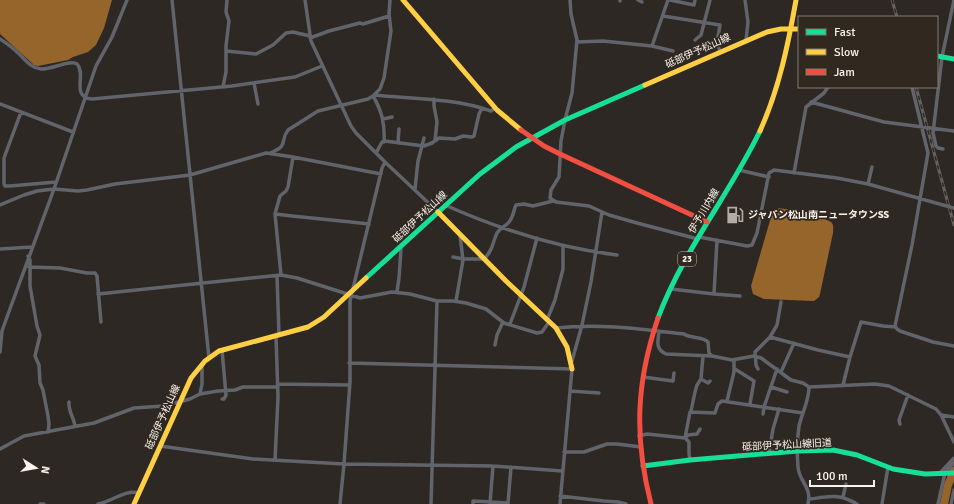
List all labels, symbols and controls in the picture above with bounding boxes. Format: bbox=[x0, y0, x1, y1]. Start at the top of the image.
legend bbox=[798, 16, 938, 88]
text: Fast bbox=[834, 25, 855, 40]
street label: 砥部伊予松山線 bbox=[664, 31, 732, 71]
text: Slow bbox=[834, 45, 859, 60]
text: Jam bbox=[834, 65, 855, 80]
street label: 伊予川内線 bbox=[686, 186, 722, 236]
street label: 砥部伊予松山線 bbox=[390, 189, 450, 245]
fuel station icon: ジャパン松山南ニュータウンSS bbox=[725, 205, 745, 225]
place label: ジャパン松山南ニュータウンSS bbox=[748, 209, 890, 221]
road number: 23 bbox=[678, 252, 696, 266]
street label: 砥部伊予松山線 bbox=[143, 383, 183, 451]
street label: 砥部伊予松山線旧道 bbox=[742, 437, 832, 453]
north arrow bbox=[16, 448, 56, 488]
scale bar bbox=[810, 462, 874, 488]
text: N bbox=[38, 465, 52, 475]
text: 100 m bbox=[816, 469, 848, 484]

